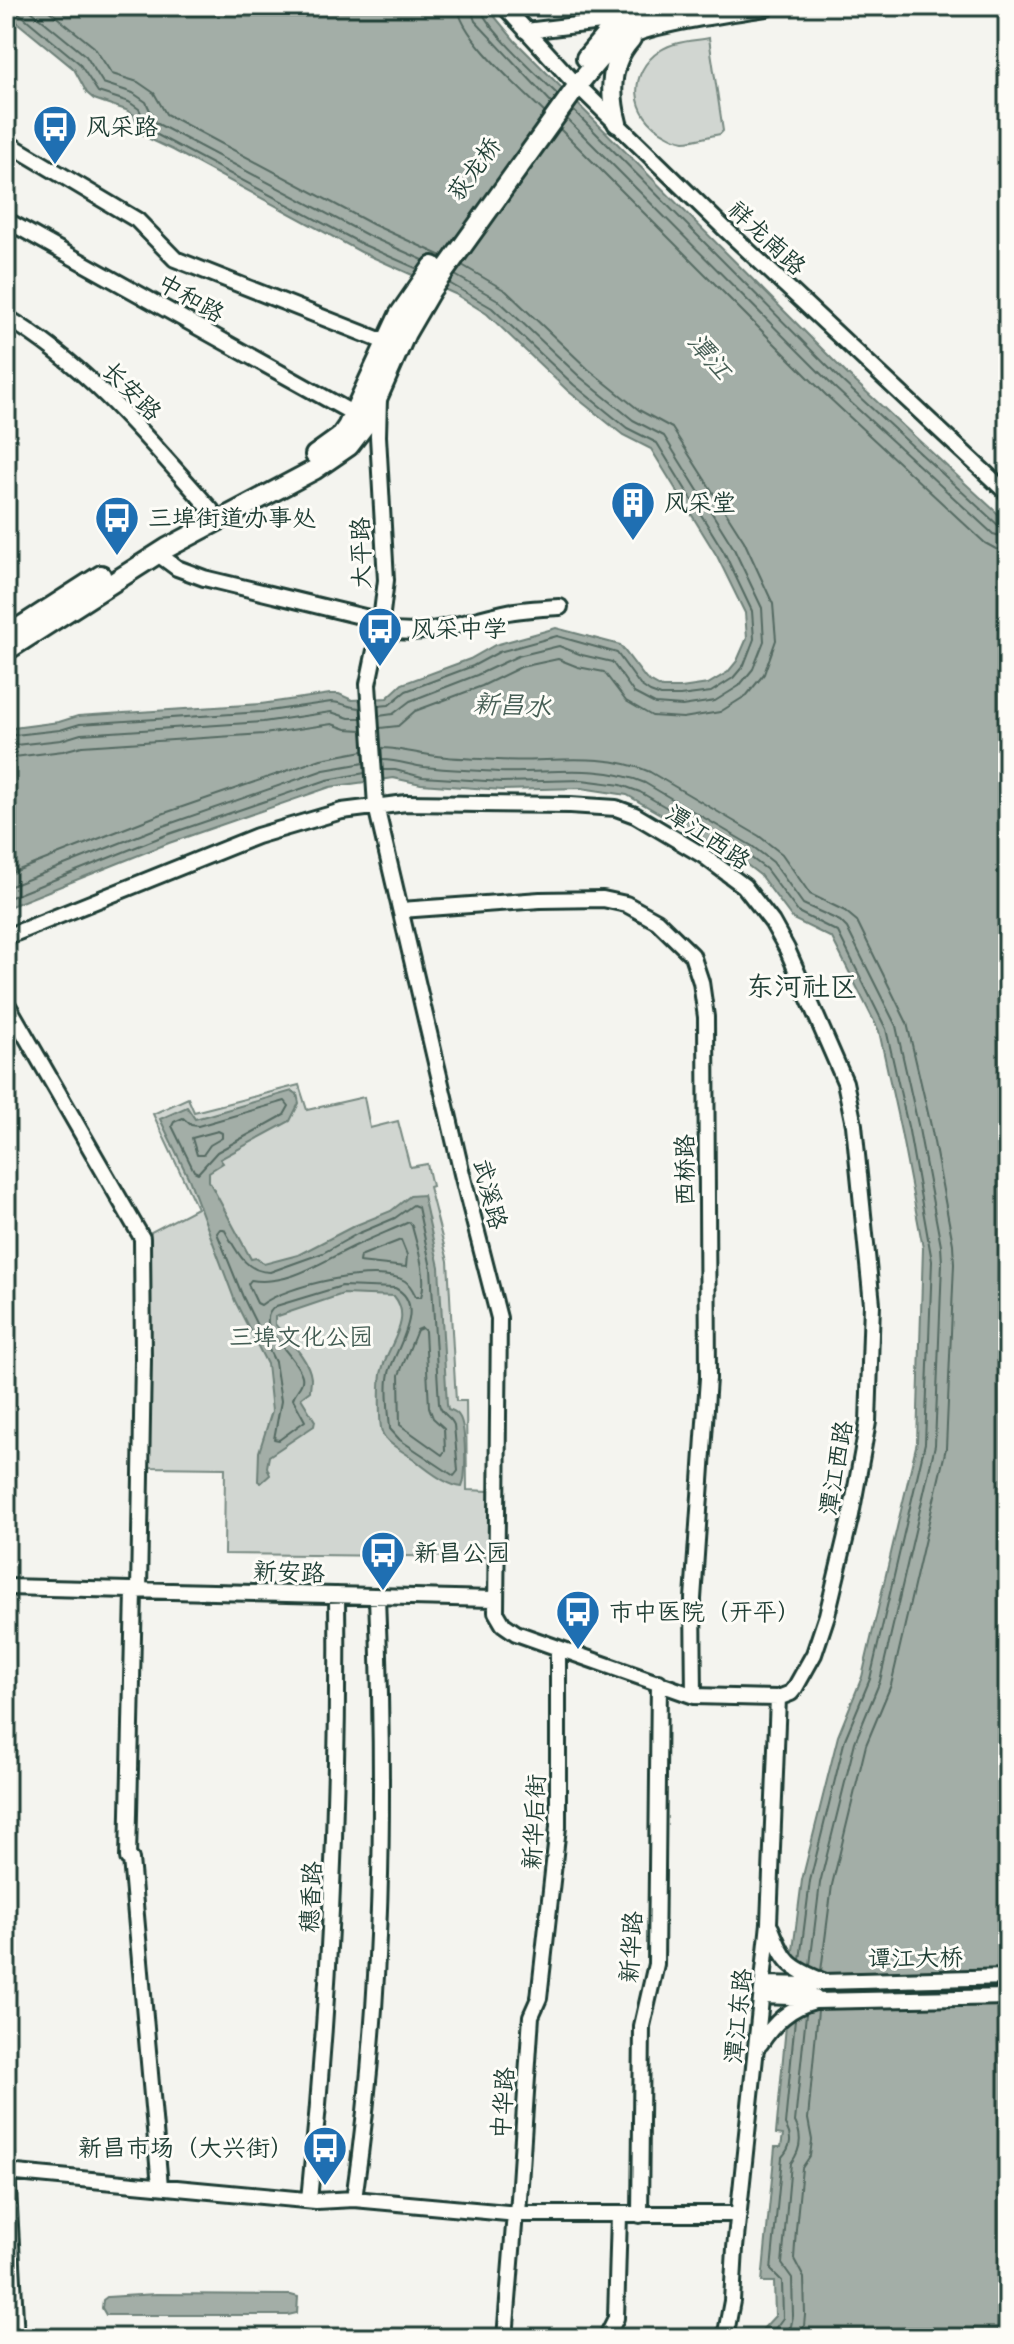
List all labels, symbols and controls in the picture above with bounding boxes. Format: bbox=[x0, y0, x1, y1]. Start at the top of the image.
bus stop icon: 风采路 bbox=[31, 103, 79, 166]
place label: 风采路 bbox=[86, 113, 158, 147]
street label: 荻龙桥 bbox=[442, 132, 511, 210]
street label: 祥龙南路 bbox=[718, 195, 812, 285]
street label: 中和路 bbox=[150, 268, 229, 333]
water label: 潭江 bbox=[676, 326, 739, 391]
street label: 长安路 bbox=[92, 356, 167, 431]
building icon: 风采堂 bbox=[609, 479, 657, 542]
place label: 风采堂 bbox=[664, 489, 736, 523]
bus stop icon: 三埠街道办事处 bbox=[93, 494, 141, 557]
place label: 三埠街道办事处 bbox=[148, 504, 316, 538]
street label: 大平路 bbox=[346, 517, 382, 589]
bus stop icon: 风采中学 bbox=[356, 605, 404, 668]
place label: 风采中学 bbox=[411, 615, 507, 649]
water label: 新昌水 bbox=[472, 688, 553, 729]
street label: 潭江西路 bbox=[657, 799, 756, 880]
district label: 东河社区 bbox=[746, 971, 858, 1011]
street label: 西桥路 bbox=[671, 1134, 705, 1206]
street label: 武溪路 bbox=[462, 1156, 512, 1234]
park label: 三埠文化公园 bbox=[229, 1323, 373, 1357]
street label: 潭江西路 bbox=[814, 1418, 864, 1519]
bus stop icon: 新昌公园 bbox=[359, 1529, 407, 1592]
place label: 新昌公园 bbox=[414, 1539, 510, 1573]
street label: 新安路 bbox=[252, 1557, 325, 1593]
bus stop icon: 市中医院（开平） bbox=[554, 1588, 602, 1651]
place label: 市中医院（开平） bbox=[609, 1598, 801, 1632]
street label: 新华后街 bbox=[518, 1773, 556, 1871]
street label: 穗香路 bbox=[295, 1860, 333, 1934]
street label: 新华路 bbox=[615, 1910, 653, 1984]
street label: 谭江大桥 bbox=[867, 1943, 963, 1979]
street label: 潭江东路 bbox=[719, 1967, 763, 2066]
street label: 中华路 bbox=[487, 2066, 525, 2140]
bus stop icon: 新昌市场（大兴街） bbox=[301, 2124, 349, 2187]
place label: 新昌市场（大兴街） bbox=[78, 2134, 294, 2168]

